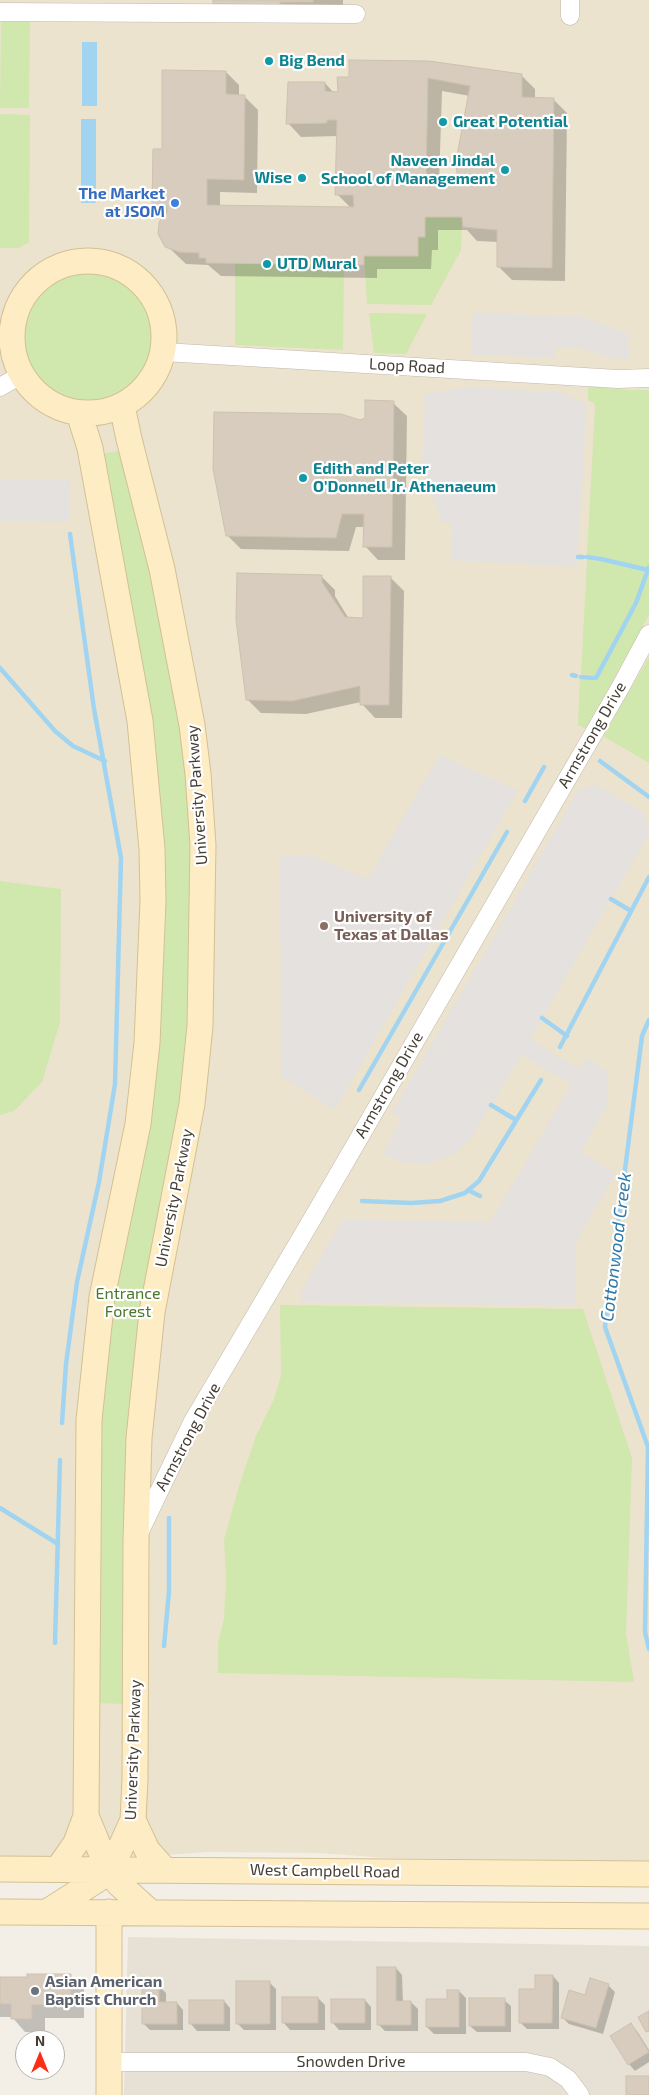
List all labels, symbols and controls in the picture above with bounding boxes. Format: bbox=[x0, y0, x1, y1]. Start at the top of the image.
place label: Big Bend bbox=[279, 51, 345, 71]
marker: Big Bend bbox=[263, 55, 275, 67]
place label: Great Potential bbox=[453, 112, 568, 132]
marker: Great Potential bbox=[437, 116, 449, 128]
place label: Naveen Jindal School of Management bbox=[321, 151, 495, 189]
marker: Naveen Jindal School of Management bbox=[499, 164, 511, 176]
place label: Wise bbox=[254, 168, 292, 188]
marker: Wise bbox=[296, 172, 308, 184]
place label: The Market at JSOM bbox=[78, 184, 165, 222]
marker: The Market at JSOM bbox=[169, 197, 181, 209]
place label: UTD Mural bbox=[277, 254, 357, 274]
marker: UTD Mural bbox=[261, 258, 273, 270]
street label: Loop Road bbox=[369, 354, 445, 378]
place label: Edith and Peter O’Donnell Jr. Athenaeum bbox=[313, 459, 496, 497]
marker: Edith and Peter O’Donnell Jr. Athenaeum bbox=[297, 472, 309, 484]
street label: Armstrong Drive bbox=[554, 678, 630, 792]
street label: University Parkway bbox=[183, 724, 211, 866]
place label: University of Texas at Dallas bbox=[334, 907, 448, 945]
marker: University of Texas at Dallas bbox=[318, 920, 330, 932]
street label: Armstrong Drive bbox=[351, 1028, 427, 1142]
street label: University Parkway bbox=[151, 1127, 197, 1269]
water label: Cottonwood Creek bbox=[596, 1171, 636, 1323]
park label: Entrance Forest bbox=[95, 1284, 161, 1322]
street label: Armstrong Drive bbox=[151, 1380, 225, 1494]
street label: University Parkway bbox=[121, 1679, 145, 1821]
street label: West Campbell Road bbox=[250, 1860, 400, 1882]
place label: Asian American Baptist Church bbox=[45, 1972, 162, 2010]
marker: Asian American Baptist Church bbox=[29, 1985, 41, 1997]
north arrow bbox=[15, 2030, 65, 2080]
text: N bbox=[35, 2032, 45, 2049]
street label: Snowden Drive bbox=[296, 2052, 406, 2072]

